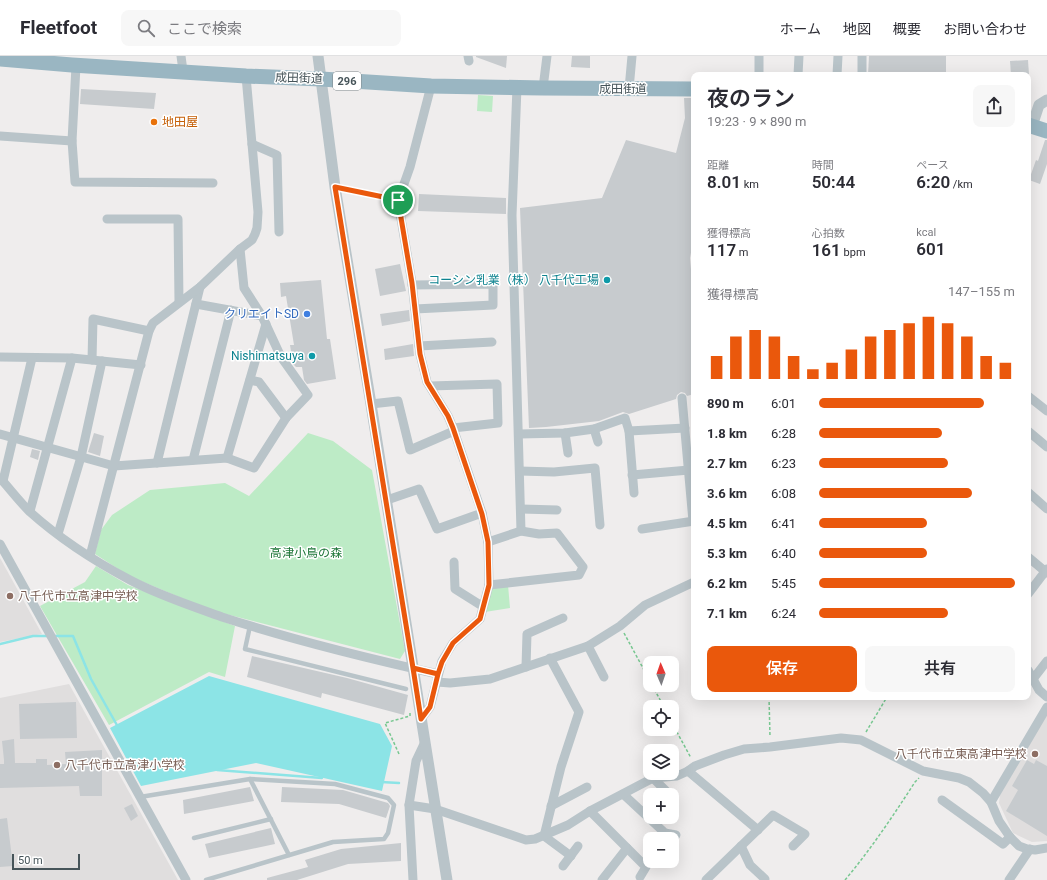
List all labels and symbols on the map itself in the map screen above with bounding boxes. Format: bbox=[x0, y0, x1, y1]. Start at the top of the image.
street label: 成田街道 bbox=[275, 70, 323, 86]
road number: 296 bbox=[333, 72, 361, 90]
street label: 成田街道 bbox=[599, 82, 647, 96]
place label: 地田屋 bbox=[162, 115, 198, 129]
marker: 地田屋 bbox=[149, 117, 159, 127]
pin bbox=[381, 183, 415, 217]
place label: コーシン乳業（株） 八千代工場 bbox=[428, 273, 599, 287]
marker: コーシン乳業（株） 八千代工場 bbox=[602, 275, 612, 285]
place label: クリエイトSD bbox=[224, 307, 299, 321]
marker: クリエイトSD bbox=[302, 309, 312, 319]
place label: Nishimatsuya bbox=[231, 349, 304, 363]
marker: Nishimatsuya bbox=[307, 351, 317, 361]
park label: 高津小鳥の森 bbox=[270, 546, 342, 560]
place label: 八千代市立高津中学校 bbox=[18, 589, 138, 603]
marker: 八千代市立高津中学校 bbox=[5, 591, 15, 601]
north arrow bbox=[643, 656, 679, 692]
place label: 八千代市立東高津中学校 bbox=[895, 747, 1027, 761]
marker: 八千代市立東高津中学校 bbox=[1030, 749, 1040, 759]
place label: 八千代市立高津小学校 bbox=[65, 758, 185, 772]
marker: 八千代市立高津小学校 bbox=[52, 760, 62, 770]
scale bar bbox=[12, 852, 80, 871]

